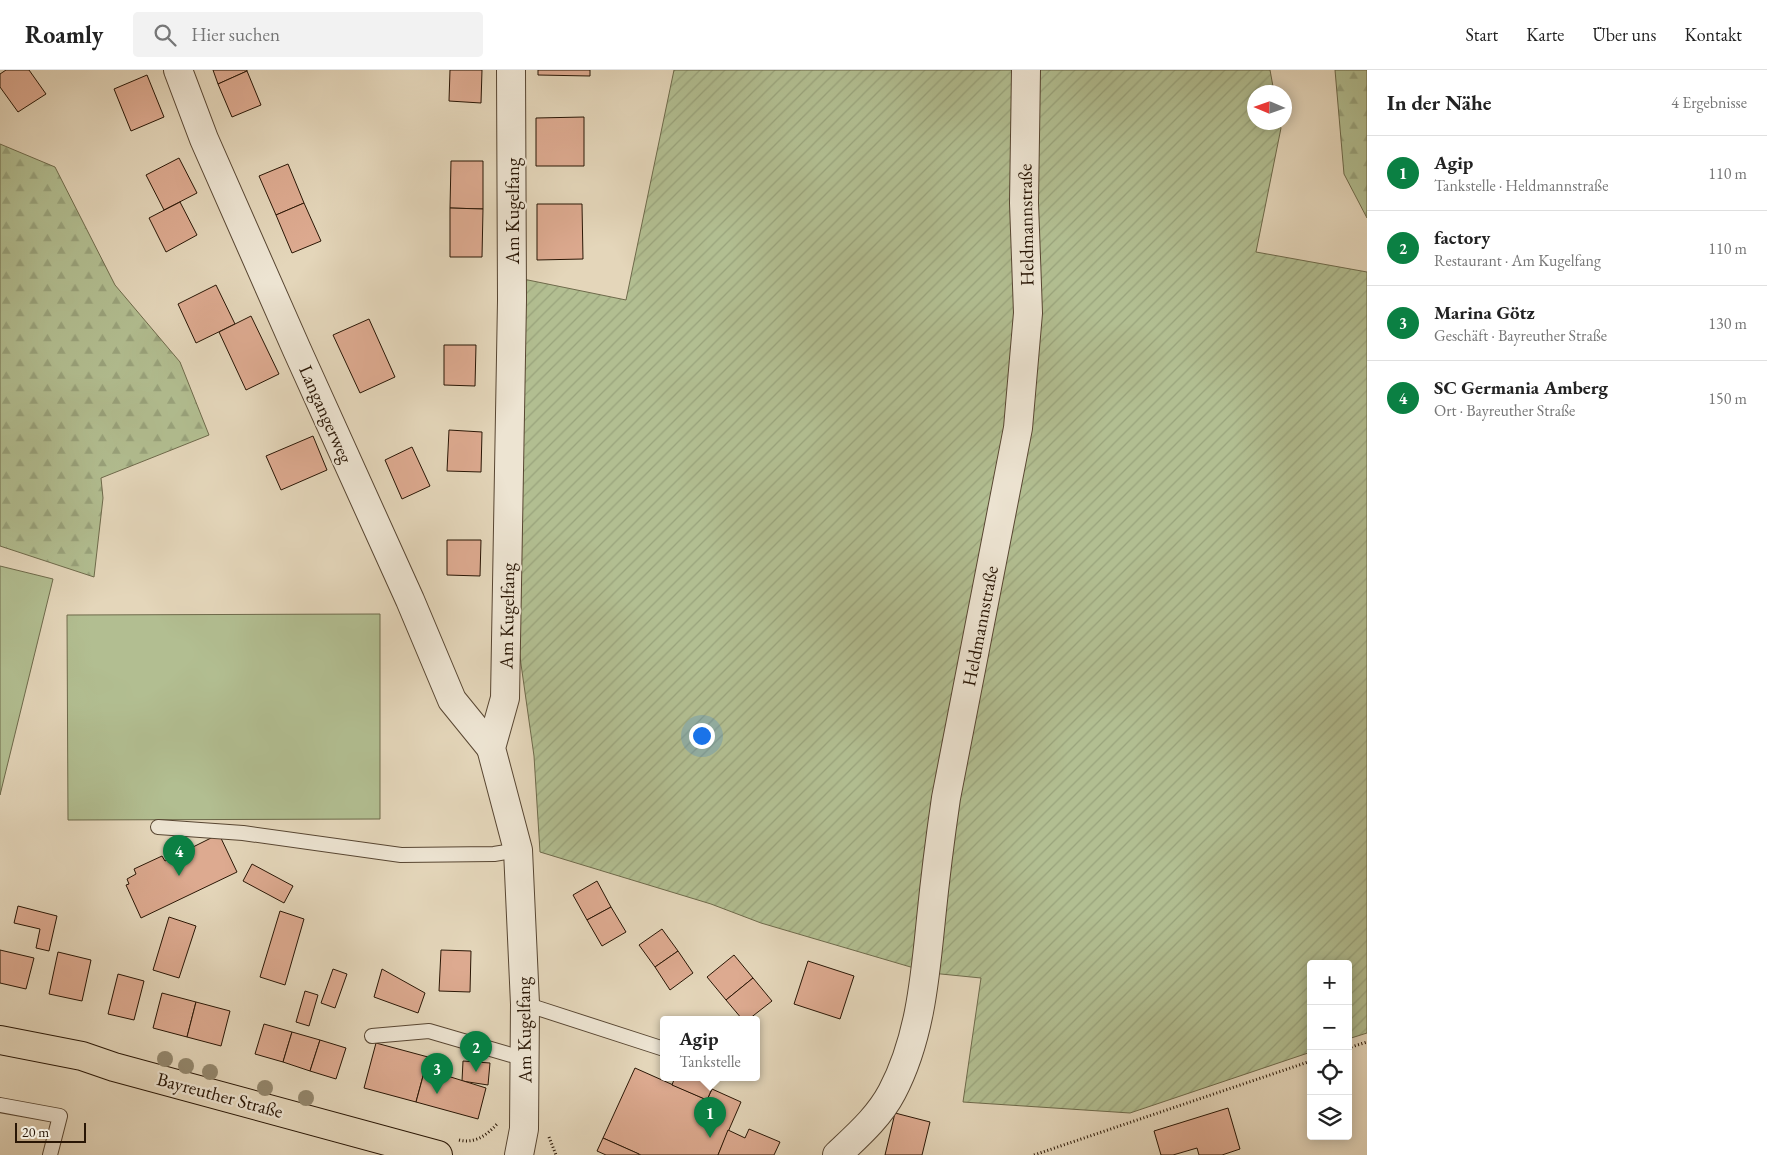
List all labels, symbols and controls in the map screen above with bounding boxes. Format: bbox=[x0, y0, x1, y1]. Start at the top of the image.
search box bbox=[133, 12, 483, 57]
text: Roamly bbox=[25, 19, 103, 50]
icon: search bbox=[151, 21, 179, 49]
text: Hier suchen bbox=[191, 22, 280, 47]
text: Start bbox=[1465, 23, 1498, 46]
text: Karte bbox=[1526, 23, 1564, 46]
text: Über uns bbox=[1592, 23, 1656, 46]
text: Kontakt bbox=[1684, 23, 1742, 46]
north arrow bbox=[1247, 85, 1292, 130]
text: In der Nähe bbox=[1387, 89, 1492, 116]
text: 4 Ergebnisse bbox=[1671, 92, 1747, 113]
text: Agip bbox=[1434, 150, 1473, 175]
street label: Am Kugelfang bbox=[500, 157, 525, 265]
text: 1 bbox=[1399, 163, 1407, 184]
text: 110 m bbox=[1708, 163, 1747, 184]
street label: Heldmannstraße bbox=[1012, 164, 1040, 286]
text: Tankstelle · Heldmannstraße bbox=[1434, 175, 1608, 196]
text: factory bbox=[1434, 225, 1490, 250]
text: 2 bbox=[1399, 238, 1407, 259]
text: 110 m bbox=[1708, 238, 1747, 259]
text: Restaurant · Am Kugelfang bbox=[1434, 250, 1601, 271]
text: Marina Götz bbox=[1434, 300, 1535, 325]
text: 3 bbox=[1399, 313, 1407, 334]
text: 130 m bbox=[1708, 313, 1747, 334]
text: Geschäft · Bayreuther Straße bbox=[1434, 325, 1607, 346]
street label: Langangerweg bbox=[293, 361, 359, 468]
text: SC Germania Amberg bbox=[1434, 375, 1608, 400]
text: 4 bbox=[1399, 388, 1407, 409]
text: 150 m bbox=[1708, 388, 1747, 409]
text: Ort · Bayreuther Straße bbox=[1434, 400, 1575, 421]
street label: Am Kugelfang bbox=[494, 562, 520, 670]
street label: Heldmannstraße bbox=[956, 564, 1004, 688]
your location bbox=[689, 723, 715, 749]
pin: 4 bbox=[163, 835, 195, 876]
map controls bbox=[1307, 960, 1352, 1140]
button: + bbox=[1307, 960, 1352, 1005]
street label: Am Kugelfang bbox=[511, 976, 537, 1084]
button: − bbox=[1307, 1005, 1352, 1050]
popup bbox=[660, 1016, 760, 1081]
text: Agip bbox=[679, 1026, 718, 1051]
pin: 2 bbox=[460, 1031, 492, 1072]
button: locate bbox=[1307, 1050, 1352, 1095]
text: Tankstelle bbox=[679, 1051, 741, 1072]
pin: 3 bbox=[421, 1053, 453, 1094]
street label: Bayreuther Straße bbox=[154, 1066, 286, 1124]
button: layers bbox=[1307, 1095, 1352, 1140]
pin: 1 bbox=[694, 1097, 726, 1138]
scale bar bbox=[15, 1120, 86, 1143]
text: 20 m bbox=[22, 1123, 49, 1141]

